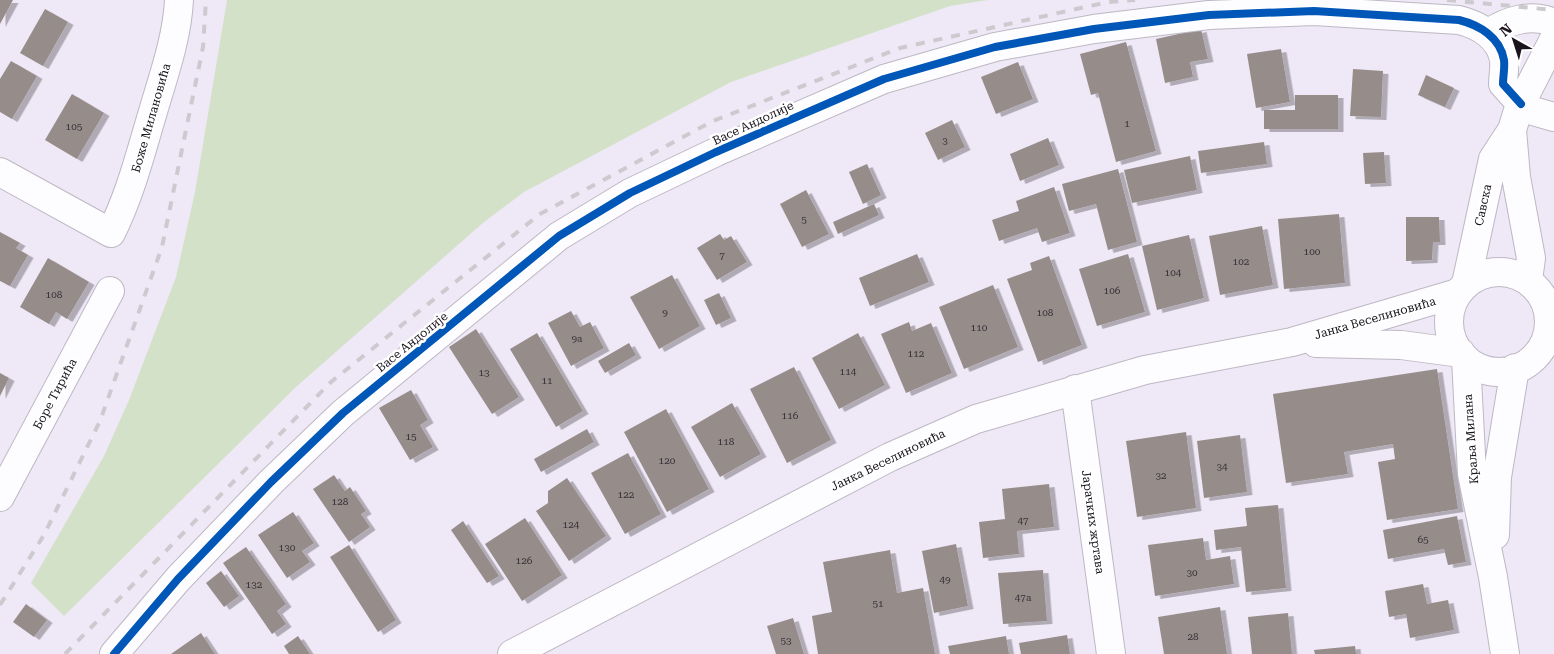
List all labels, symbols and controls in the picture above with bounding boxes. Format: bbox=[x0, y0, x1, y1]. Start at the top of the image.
north arrow bbox=[1489, 15, 1539, 65]
text: N bbox=[1497, 20, 1515, 40]
street label: Боже Милановића bbox=[129, 61, 173, 174]
street label: Васе Андолије bbox=[710, 98, 796, 148]
house number: 1 bbox=[1124, 118, 1130, 129]
house number: 105 bbox=[66, 121, 83, 132]
house number: 3 bbox=[942, 135, 948, 146]
street label: Савска bbox=[1472, 182, 1494, 227]
house number: 5 bbox=[801, 214, 807, 225]
house number: 100 bbox=[1304, 246, 1321, 257]
house number: 7 bbox=[719, 250, 725, 261]
house number: 102 bbox=[1233, 256, 1250, 267]
house number: 104 bbox=[1165, 267, 1182, 278]
house number: 106 bbox=[1104, 285, 1121, 296]
house number: 108 bbox=[46, 289, 63, 300]
street label: Јанка Веселиновића bbox=[1313, 294, 1438, 342]
house number: 9 bbox=[662, 307, 668, 318]
house number: 108 bbox=[1037, 307, 1054, 318]
street label: Васе Андолије bbox=[374, 309, 451, 375]
house number: 110 bbox=[971, 322, 988, 333]
house number: 9a bbox=[571, 333, 583, 344]
house number: 112 bbox=[908, 348, 925, 359]
street label: Боре Тирића bbox=[30, 356, 80, 432]
house number: 114 bbox=[840, 366, 857, 377]
house number: 13 bbox=[478, 367, 490, 378]
house number: 11 bbox=[541, 375, 553, 386]
street label: Краља Милана bbox=[1461, 393, 1481, 485]
house number: 116 bbox=[782, 410, 799, 421]
street label: Јанка Веселиновића bbox=[828, 426, 948, 494]
house number: 15 bbox=[405, 431, 417, 442]
house number: 118 bbox=[718, 436, 735, 447]
house number: 120 bbox=[659, 455, 676, 466]
house number: 34 bbox=[1216, 461, 1228, 472]
street label: Јарачких жртава bbox=[1079, 469, 1107, 575]
house number: 32 bbox=[1155, 470, 1167, 481]
house number: 122 bbox=[618, 489, 635, 500]
house number: 128 bbox=[332, 496, 349, 507]
house number: 47 bbox=[1017, 515, 1029, 526]
house number: 124 bbox=[563, 519, 580, 530]
house number: 65 bbox=[1417, 534, 1429, 545]
house number: 130 bbox=[279, 542, 296, 553]
house number: 126 bbox=[516, 555, 533, 566]
house number: 30 bbox=[1186, 567, 1198, 578]
house number: 49 bbox=[939, 574, 951, 585]
house number: 132 bbox=[246, 579, 263, 590]
house number: 47a bbox=[1015, 592, 1032, 603]
house number: 51 bbox=[872, 598, 884, 609]
house number: 28 bbox=[1187, 631, 1199, 642]
house number: 53 bbox=[780, 635, 792, 646]

